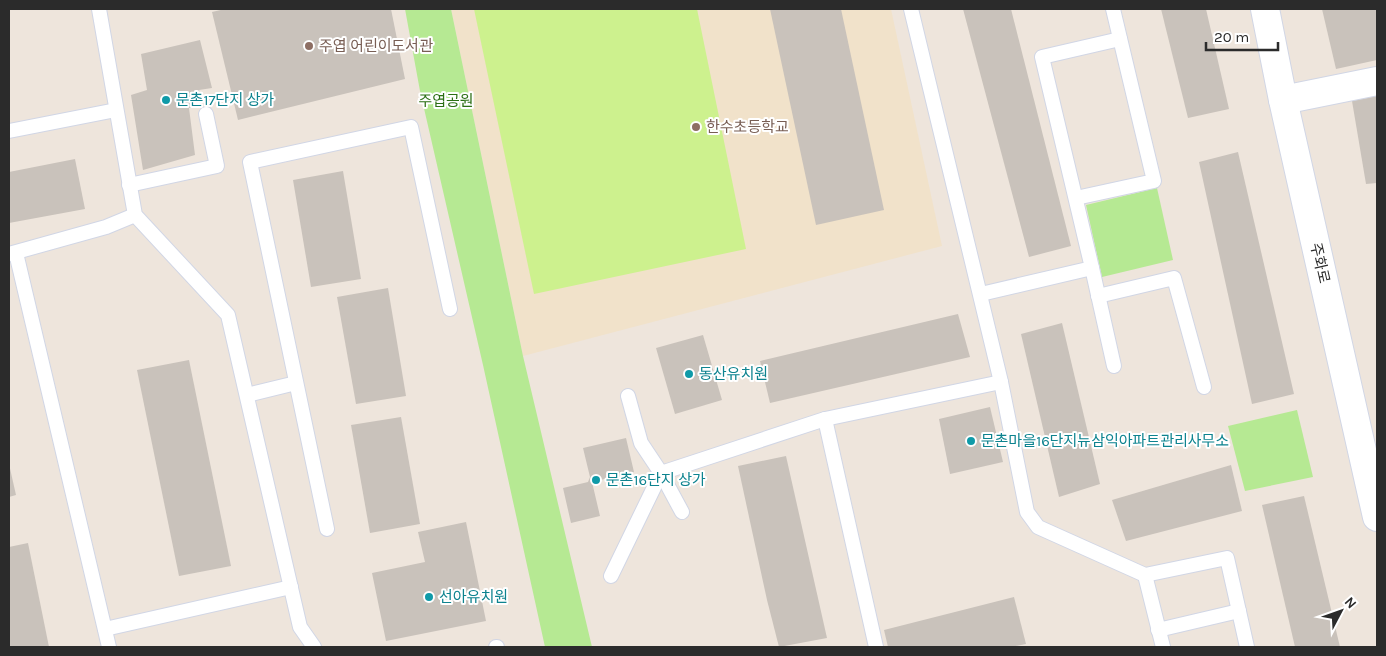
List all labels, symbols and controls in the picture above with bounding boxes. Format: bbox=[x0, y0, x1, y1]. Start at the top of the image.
scale bar bbox=[1206, 20, 1278, 52]
text: 20 m bbox=[1214, 28, 1249, 46]
place label: 주엽 어린이도서관 bbox=[319, 37, 433, 55]
marker: 주엽 어린이도서관 bbox=[303, 40, 315, 52]
place label: 문촌17단지 상가 bbox=[176, 91, 275, 109]
park label: 주엽공원 bbox=[418, 92, 474, 110]
marker: 문촌17단지 상가 bbox=[160, 94, 172, 106]
place label: 한수초등학교 bbox=[706, 118, 789, 136]
marker: 한수초등학교 bbox=[690, 121, 702, 133]
street label: 주화로 bbox=[1307, 241, 1333, 285]
place label: 동산유치원 bbox=[699, 365, 768, 383]
marker: 동산유치원 bbox=[683, 368, 695, 380]
place label: 문촌마을16단지뉴삼익아파트관리사무소 bbox=[981, 432, 1229, 450]
marker: 문촌마을16단지뉴삼익아파트관리사무소 bbox=[965, 435, 977, 447]
place label: 문촌16단지 상가 bbox=[606, 471, 706, 489]
marker: 문촌16단지 상가 bbox=[590, 474, 602, 486]
north arrow bbox=[1316, 586, 1366, 636]
place label: 선아유치원 bbox=[439, 588, 508, 606]
marker: 선아유치원 bbox=[423, 591, 435, 603]
text: N bbox=[1341, 593, 1360, 612]

